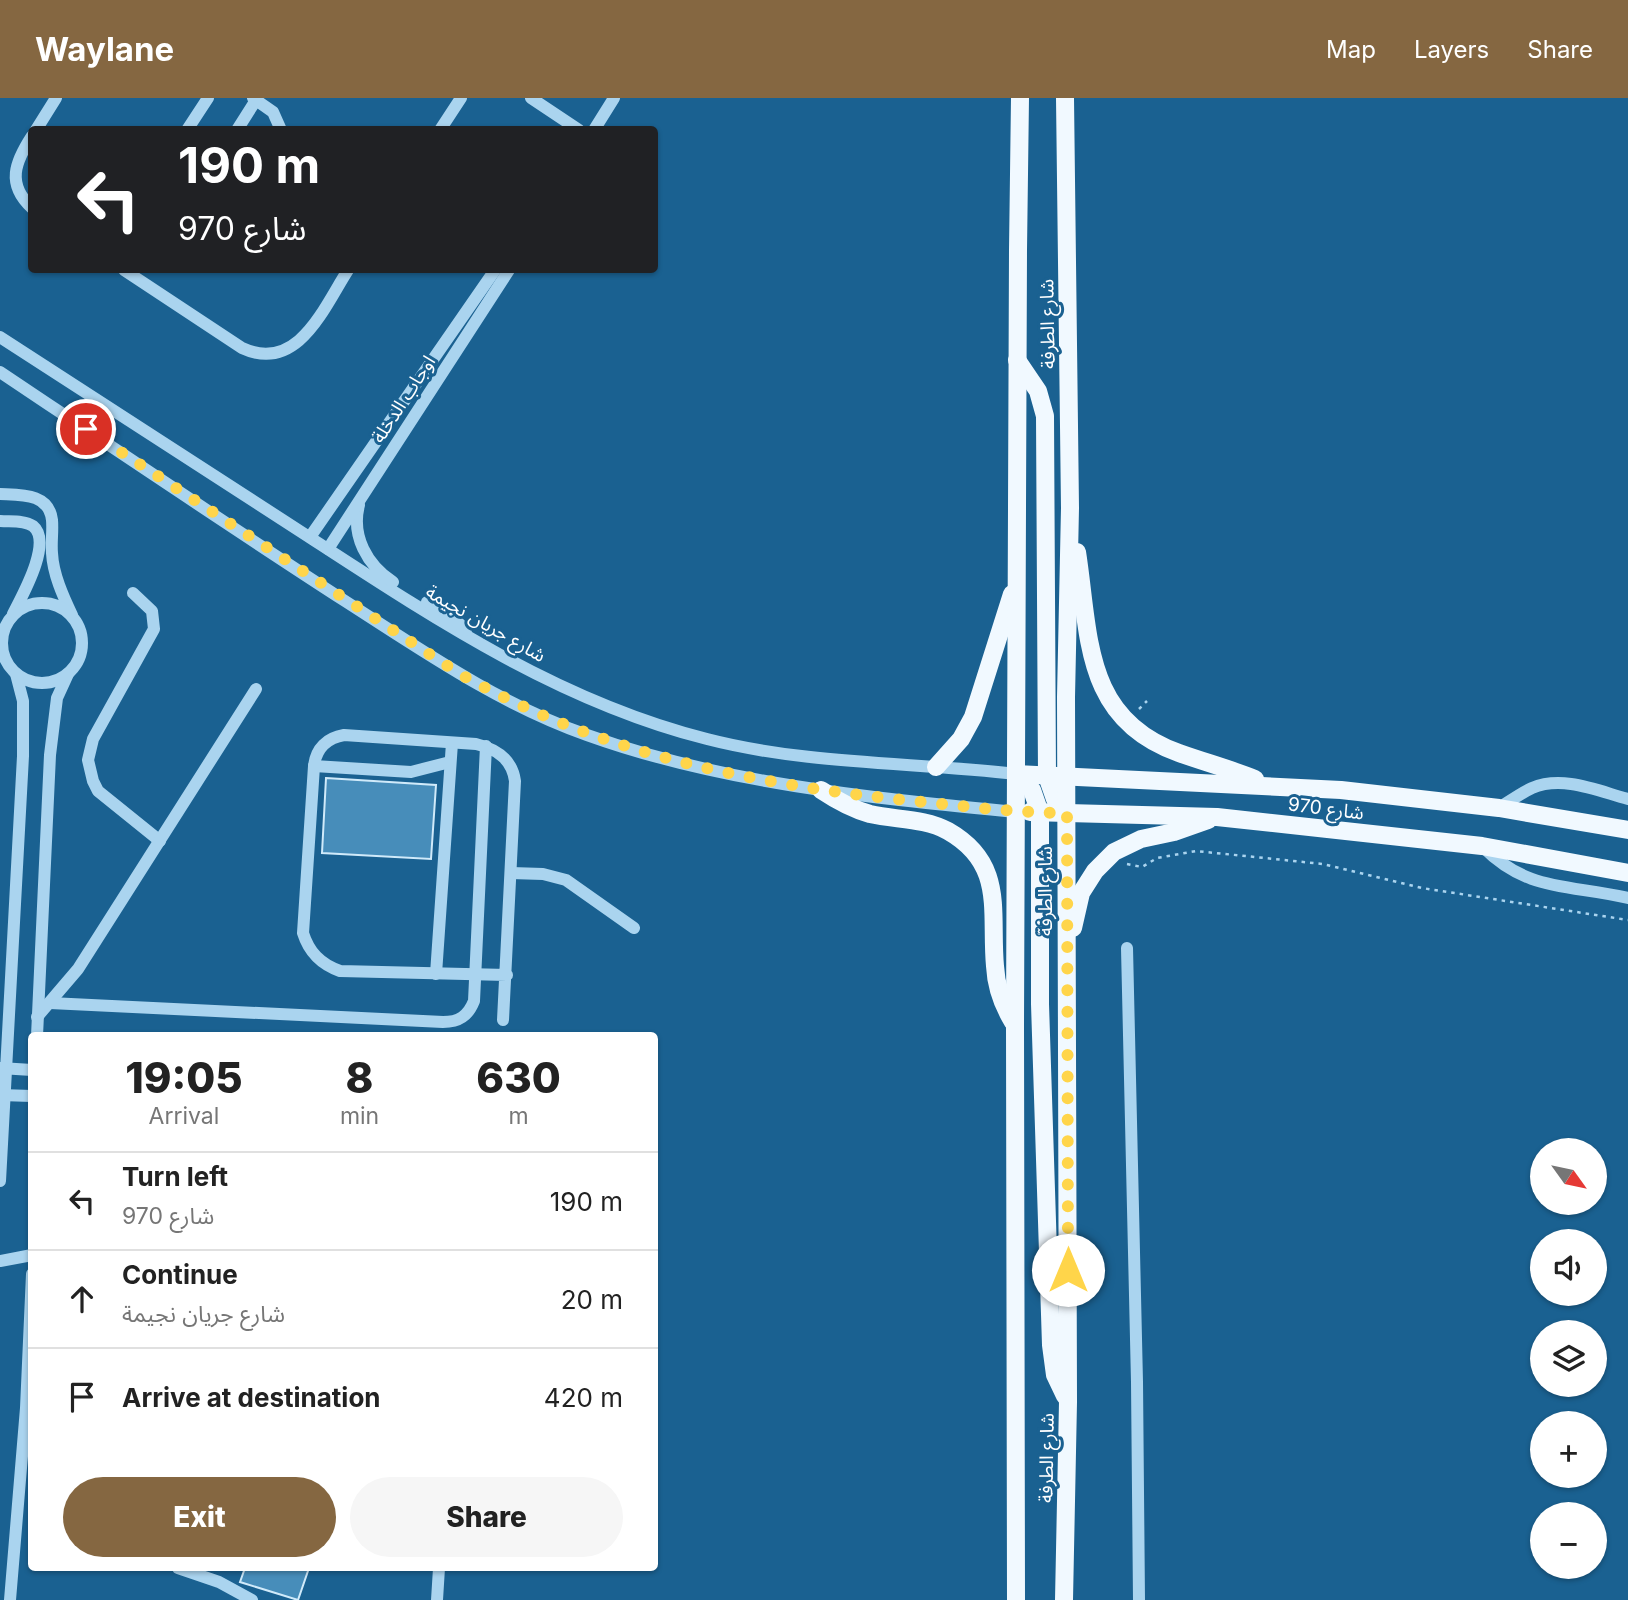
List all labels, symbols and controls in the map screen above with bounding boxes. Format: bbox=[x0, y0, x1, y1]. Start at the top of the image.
text: Waylane bbox=[35, 29, 174, 69]
text: Map bbox=[1326, 35, 1376, 64]
text: Layers bbox=[1414, 35, 1489, 64]
text: Share bbox=[1527, 35, 1593, 64]
text: 190 m bbox=[178, 136, 320, 195]
icon: left bbox=[63, 154, 154, 245]
text: شارع 970 bbox=[178, 209, 306, 248]
street label: شارع الطرفة bbox=[1035, 279, 1062, 369]
street label: اوجاب الدخلة bbox=[367, 351, 440, 447]
pin bbox=[56, 399, 116, 459]
icon: arrive bbox=[67, 410, 105, 448]
street label: شارع جريان نجيمة bbox=[421, 580, 550, 669]
street label: شارع 970 bbox=[1286, 792, 1365, 827]
street label: شارع الطرفة bbox=[1034, 846, 1059, 936]
text: 19:05 bbox=[125, 1052, 243, 1103]
text: 8 bbox=[346, 1052, 373, 1103]
text: 630 bbox=[476, 1052, 561, 1103]
text: Arrival bbox=[149, 1102, 219, 1130]
text: min bbox=[340, 1102, 379, 1130]
text: m bbox=[509, 1102, 529, 1130]
north arrow bbox=[1530, 1138, 1606, 1214]
map controls bbox=[1530, 1138, 1607, 1579]
text: Turn left bbox=[122, 1161, 228, 1192]
icon: left bbox=[63, 1182, 101, 1220]
text: 190 m bbox=[550, 1186, 623, 1217]
text: شارع 970 bbox=[122, 1202, 214, 1230]
button: sound bbox=[1530, 1229, 1607, 1306]
position arrow bbox=[1031, 1233, 1105, 1307]
text: Continue bbox=[122, 1259, 238, 1290]
icon: ahead bbox=[63, 1280, 101, 1318]
text: 20 m bbox=[561, 1284, 623, 1315]
text: شارع جريان نجيمة bbox=[122, 1300, 285, 1328]
button: layers bbox=[1530, 1320, 1607, 1397]
icon: arrive bbox=[63, 1378, 101, 1416]
text: Arrive at destination bbox=[122, 1382, 381, 1413]
text: 420 m bbox=[544, 1382, 623, 1413]
button: + bbox=[1530, 1411, 1607, 1488]
street label: شارع الطرفة bbox=[1034, 1413, 1061, 1503]
button: Exit bbox=[63, 1477, 336, 1557]
button: Share bbox=[350, 1477, 623, 1557]
button: − bbox=[1530, 1502, 1607, 1579]

